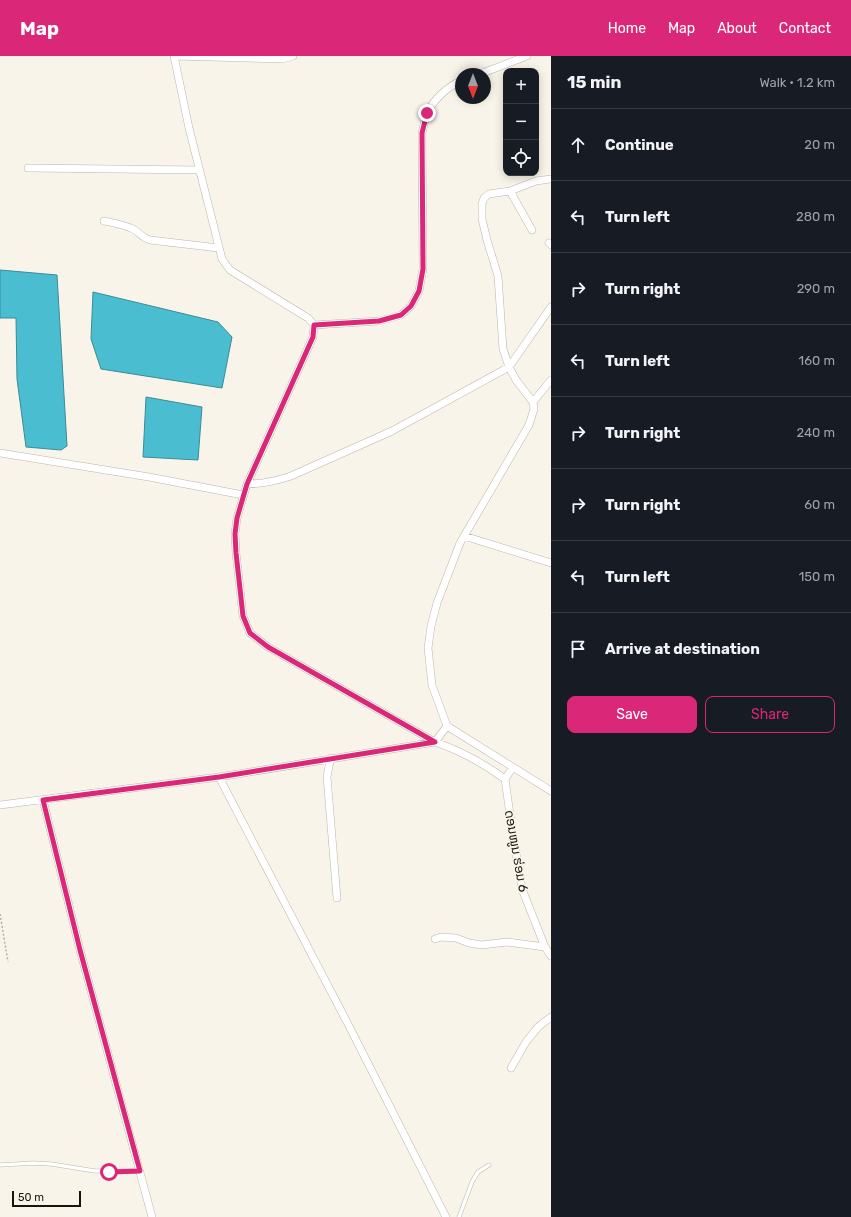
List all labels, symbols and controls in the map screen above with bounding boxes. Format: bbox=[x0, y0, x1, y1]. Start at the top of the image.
text: Map bbox=[20, 17, 59, 40]
text: Home bbox=[608, 20, 646, 37]
text: Map bbox=[668, 20, 695, 37]
text: About bbox=[717, 20, 757, 37]
text: Contact bbox=[779, 20, 831, 37]
north arrow bbox=[455, 68, 491, 104]
map controls bbox=[503, 68, 539, 176]
button: + bbox=[503, 68, 539, 104]
text: 15 min bbox=[567, 72, 621, 92]
text: Walk · 1.2 km bbox=[759, 75, 835, 90]
route end bbox=[418, 104, 436, 122]
button: − bbox=[503, 104, 539, 140]
icon: ahead bbox=[567, 134, 589, 156]
text: Continue bbox=[605, 136, 674, 154]
text: 20 m bbox=[804, 137, 835, 152]
button: locate bbox=[503, 140, 539, 176]
icon: left bbox=[567, 206, 589, 228]
text: Turn left bbox=[605, 208, 670, 226]
text: 280 m bbox=[796, 209, 835, 224]
icon: right bbox=[567, 278, 589, 300]
text: Turn right bbox=[605, 280, 680, 298]
text: 290 m bbox=[797, 281, 835, 296]
icon: left bbox=[567, 350, 589, 372]
text: Turn left bbox=[605, 352, 670, 370]
text: 160 m bbox=[799, 353, 835, 368]
icon: right bbox=[567, 422, 589, 444]
text: Turn right bbox=[605, 424, 680, 442]
text: 240 m bbox=[796, 425, 835, 440]
icon: right bbox=[567, 494, 589, 516]
text: Turn right bbox=[605, 496, 680, 514]
text: 60 m bbox=[804, 497, 835, 512]
icon: left bbox=[567, 566, 589, 588]
text: Turn left bbox=[605, 568, 670, 586]
text: 150 m bbox=[799, 569, 835, 584]
icon: arrive bbox=[567, 638, 589, 660]
text: Arrive at destination bbox=[605, 640, 760, 658]
button: Save bbox=[567, 696, 697, 733]
button: Share bbox=[705, 696, 835, 733]
street label: ດອນໜູນ ຮ່ອມ 6 bbox=[501, 809, 531, 894]
route start bbox=[100, 1163, 118, 1181]
scale bar bbox=[12, 1189, 81, 1208]
text: 50 m bbox=[18, 1191, 44, 1204]

